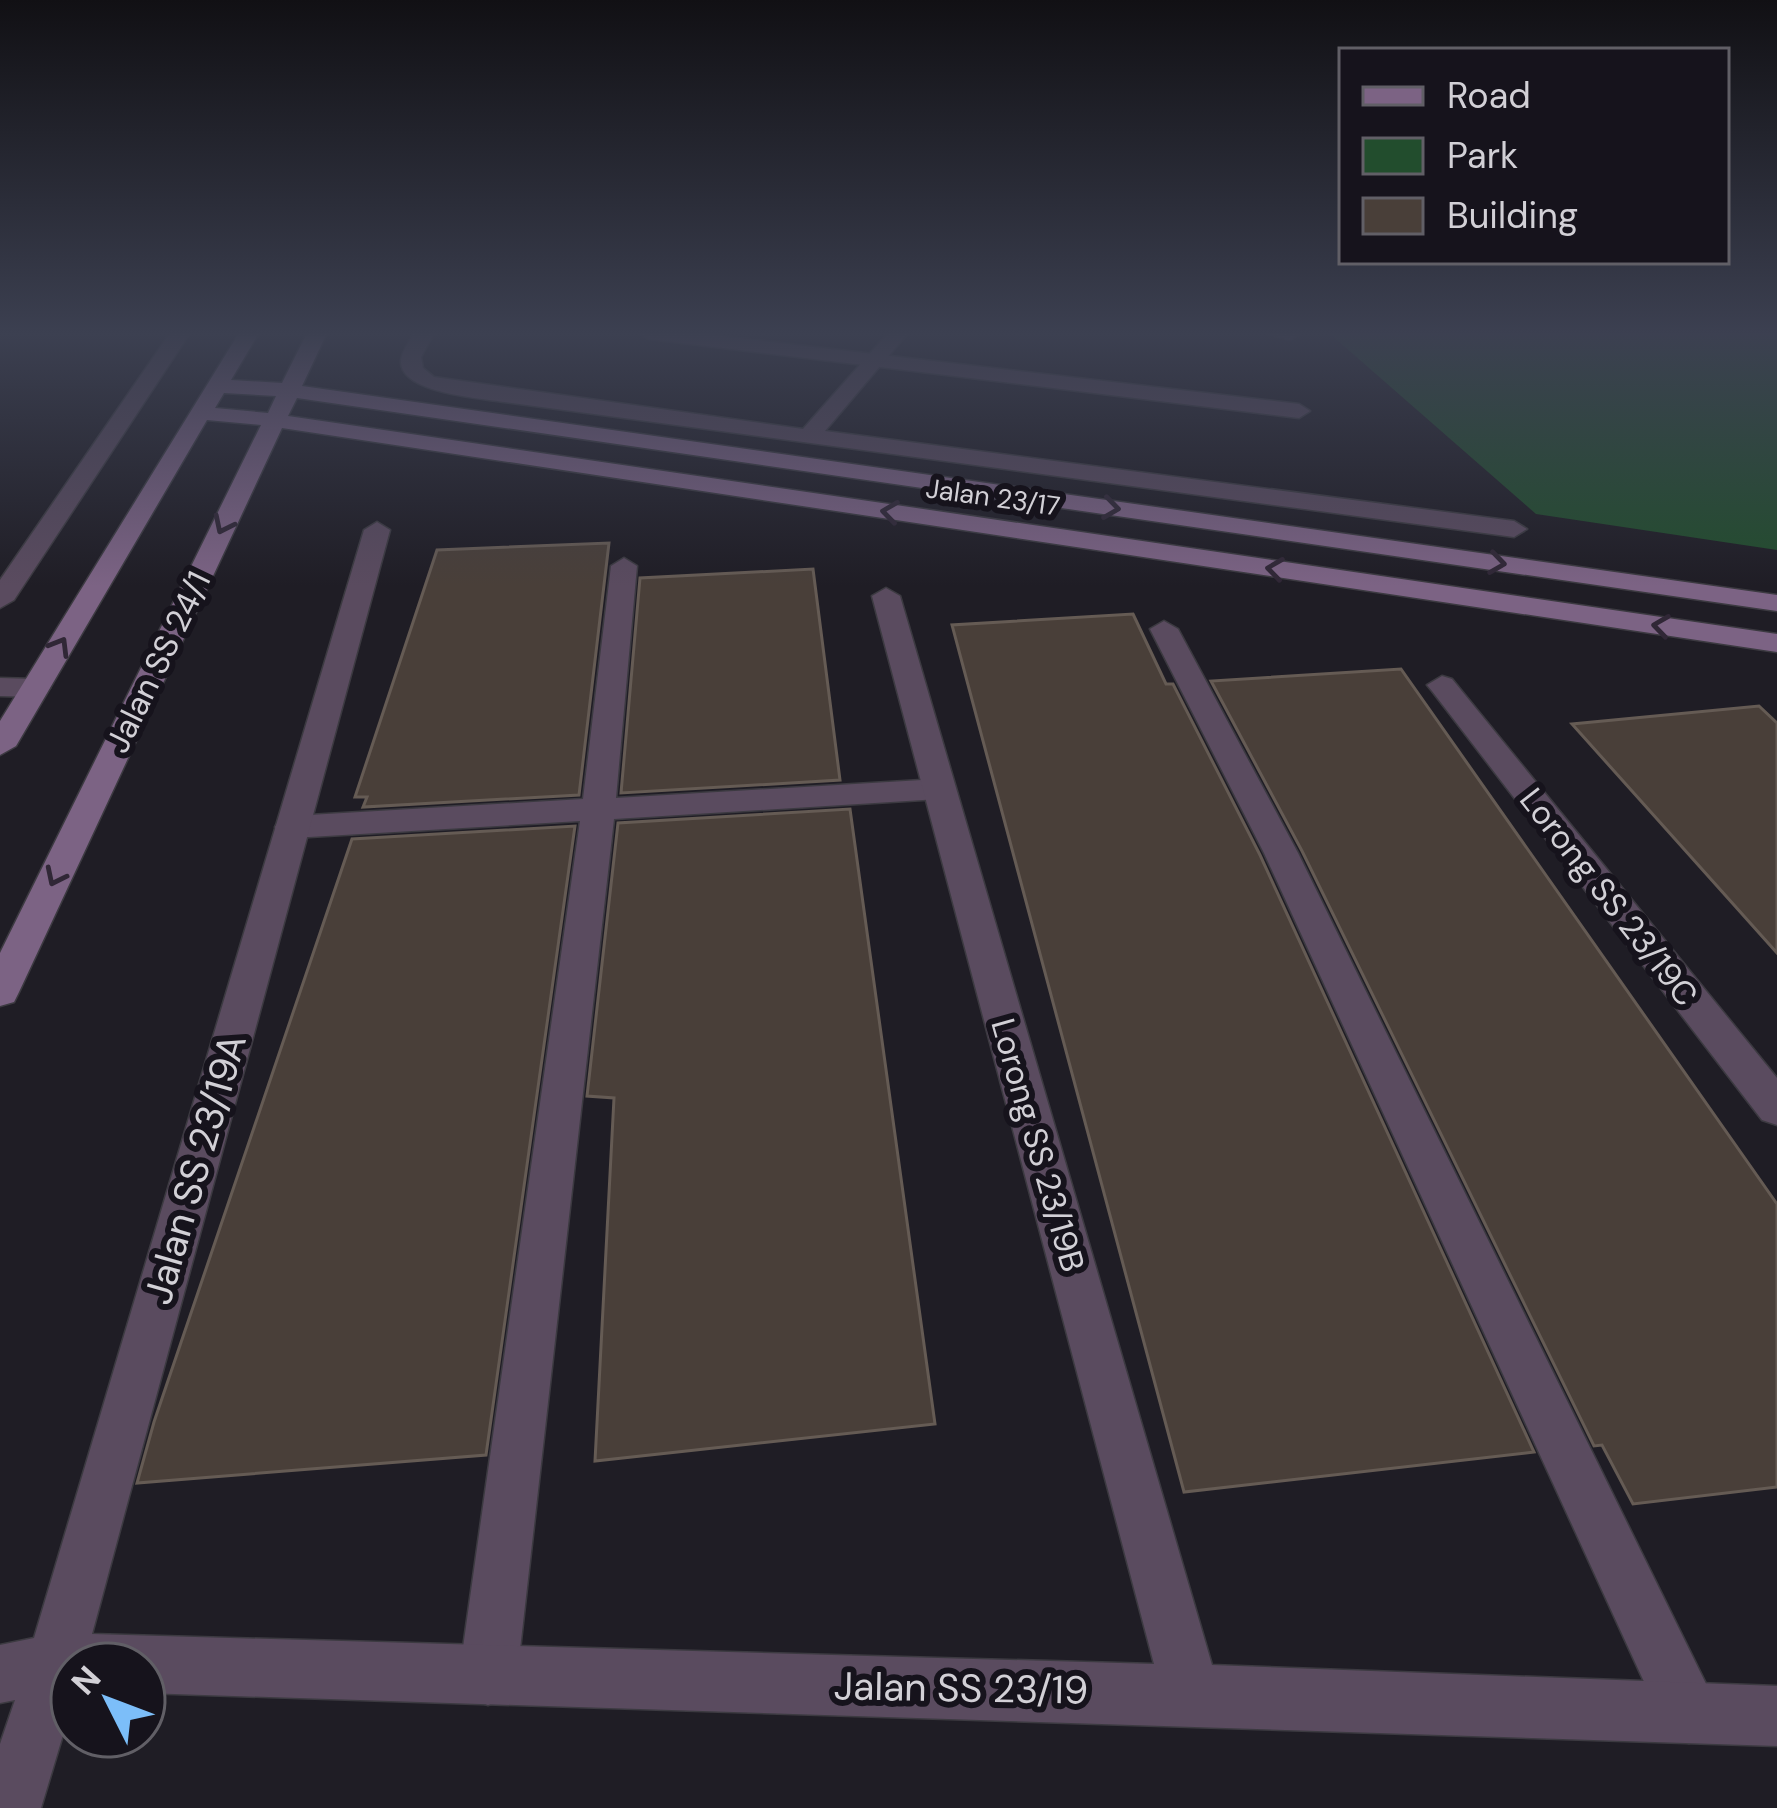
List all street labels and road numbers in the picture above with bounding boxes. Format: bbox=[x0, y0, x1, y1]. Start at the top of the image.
street label: Jalan 23/17 bbox=[924, 470, 1062, 524]
street label: Jalan SS 24/1 bbox=[96, 564, 220, 760]
street label: Lorong SS 23/19C bbox=[1510, 779, 1708, 1015]
street label: Lorong SS 23/19B bbox=[981, 1013, 1095, 1277]
street label: Jalan SS 23/19A bbox=[132, 1028, 258, 1310]
street label: Jalan SS 23/19 bbox=[833, 1660, 1089, 1716]

